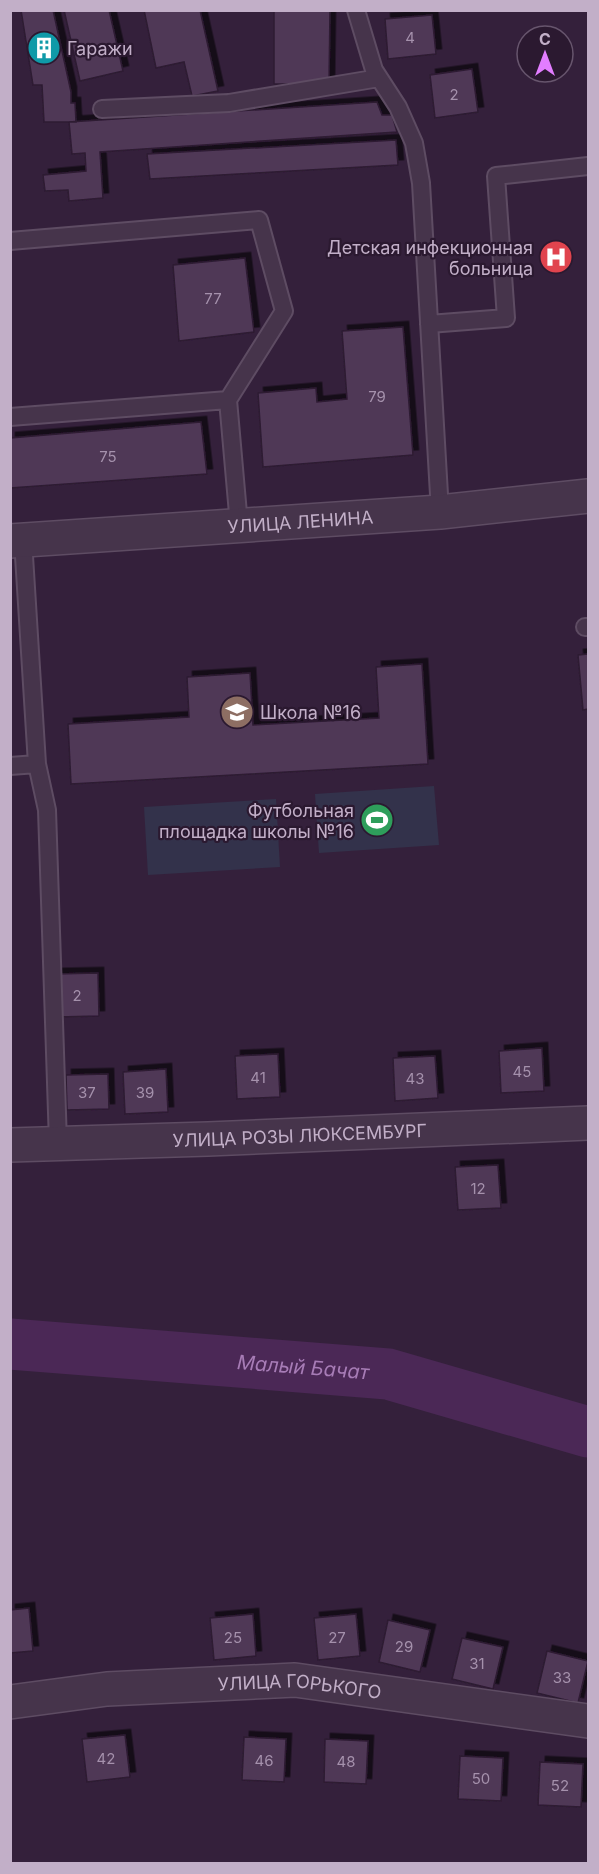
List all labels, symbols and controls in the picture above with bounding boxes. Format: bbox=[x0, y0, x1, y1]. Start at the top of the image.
north arrow bbox=[515, 24, 575, 84]
house number: 4 bbox=[405, 28, 415, 47]
text: С bbox=[539, 29, 551, 49]
building icon: Гаражи bbox=[26, 30, 62, 66]
place label: Гаражи bbox=[67, 38, 133, 59]
house number: 2 bbox=[449, 85, 459, 104]
place label: Детская инфекционная больница bbox=[327, 237, 533, 279]
hospital icon: Детская инфекционная больница bbox=[538, 239, 574, 275]
house number: 77 bbox=[204, 289, 222, 308]
house number: 79 bbox=[368, 387, 386, 406]
house number: 75 bbox=[99, 447, 117, 466]
street label: УЛИЦА ЛЕНИНА bbox=[227, 506, 374, 537]
school or university icon: Школа №16 bbox=[219, 694, 255, 730]
place label: Школа №16 bbox=[260, 702, 361, 723]
place label: Футбольная площадка школы №16 bbox=[159, 800, 354, 842]
sports icon: Футбольная площадка школы №16 bbox=[359, 802, 395, 838]
house number: 2 bbox=[72, 986, 82, 1005]
house number: 45 bbox=[513, 1062, 531, 1081]
house number: 41 bbox=[250, 1068, 266, 1087]
house number: 43 bbox=[406, 1069, 424, 1088]
house number: 37 bbox=[78, 1083, 96, 1102]
house number: 39 bbox=[136, 1083, 154, 1102]
street label: УЛИЦА РОЗЫ ЛЮКСЕМБУРГ bbox=[172, 1119, 427, 1151]
house number: 12 bbox=[470, 1179, 486, 1198]
water label: Малый Бачат bbox=[236, 1350, 372, 1385]
house number: 25 bbox=[224, 1628, 242, 1647]
house number: 27 bbox=[328, 1628, 346, 1647]
house number: 29 bbox=[395, 1637, 413, 1656]
house number: 31 bbox=[469, 1654, 485, 1673]
house number: 33 bbox=[553, 1668, 571, 1687]
street label: УЛИЦА ГОРЬКОГО bbox=[217, 1669, 383, 1702]
house number: 42 bbox=[97, 1749, 115, 1768]
house number: 46 bbox=[255, 1751, 274, 1770]
house number: 48 bbox=[337, 1752, 355, 1771]
house number: 50 bbox=[472, 1769, 490, 1788]
house number: 52 bbox=[551, 1776, 569, 1795]

